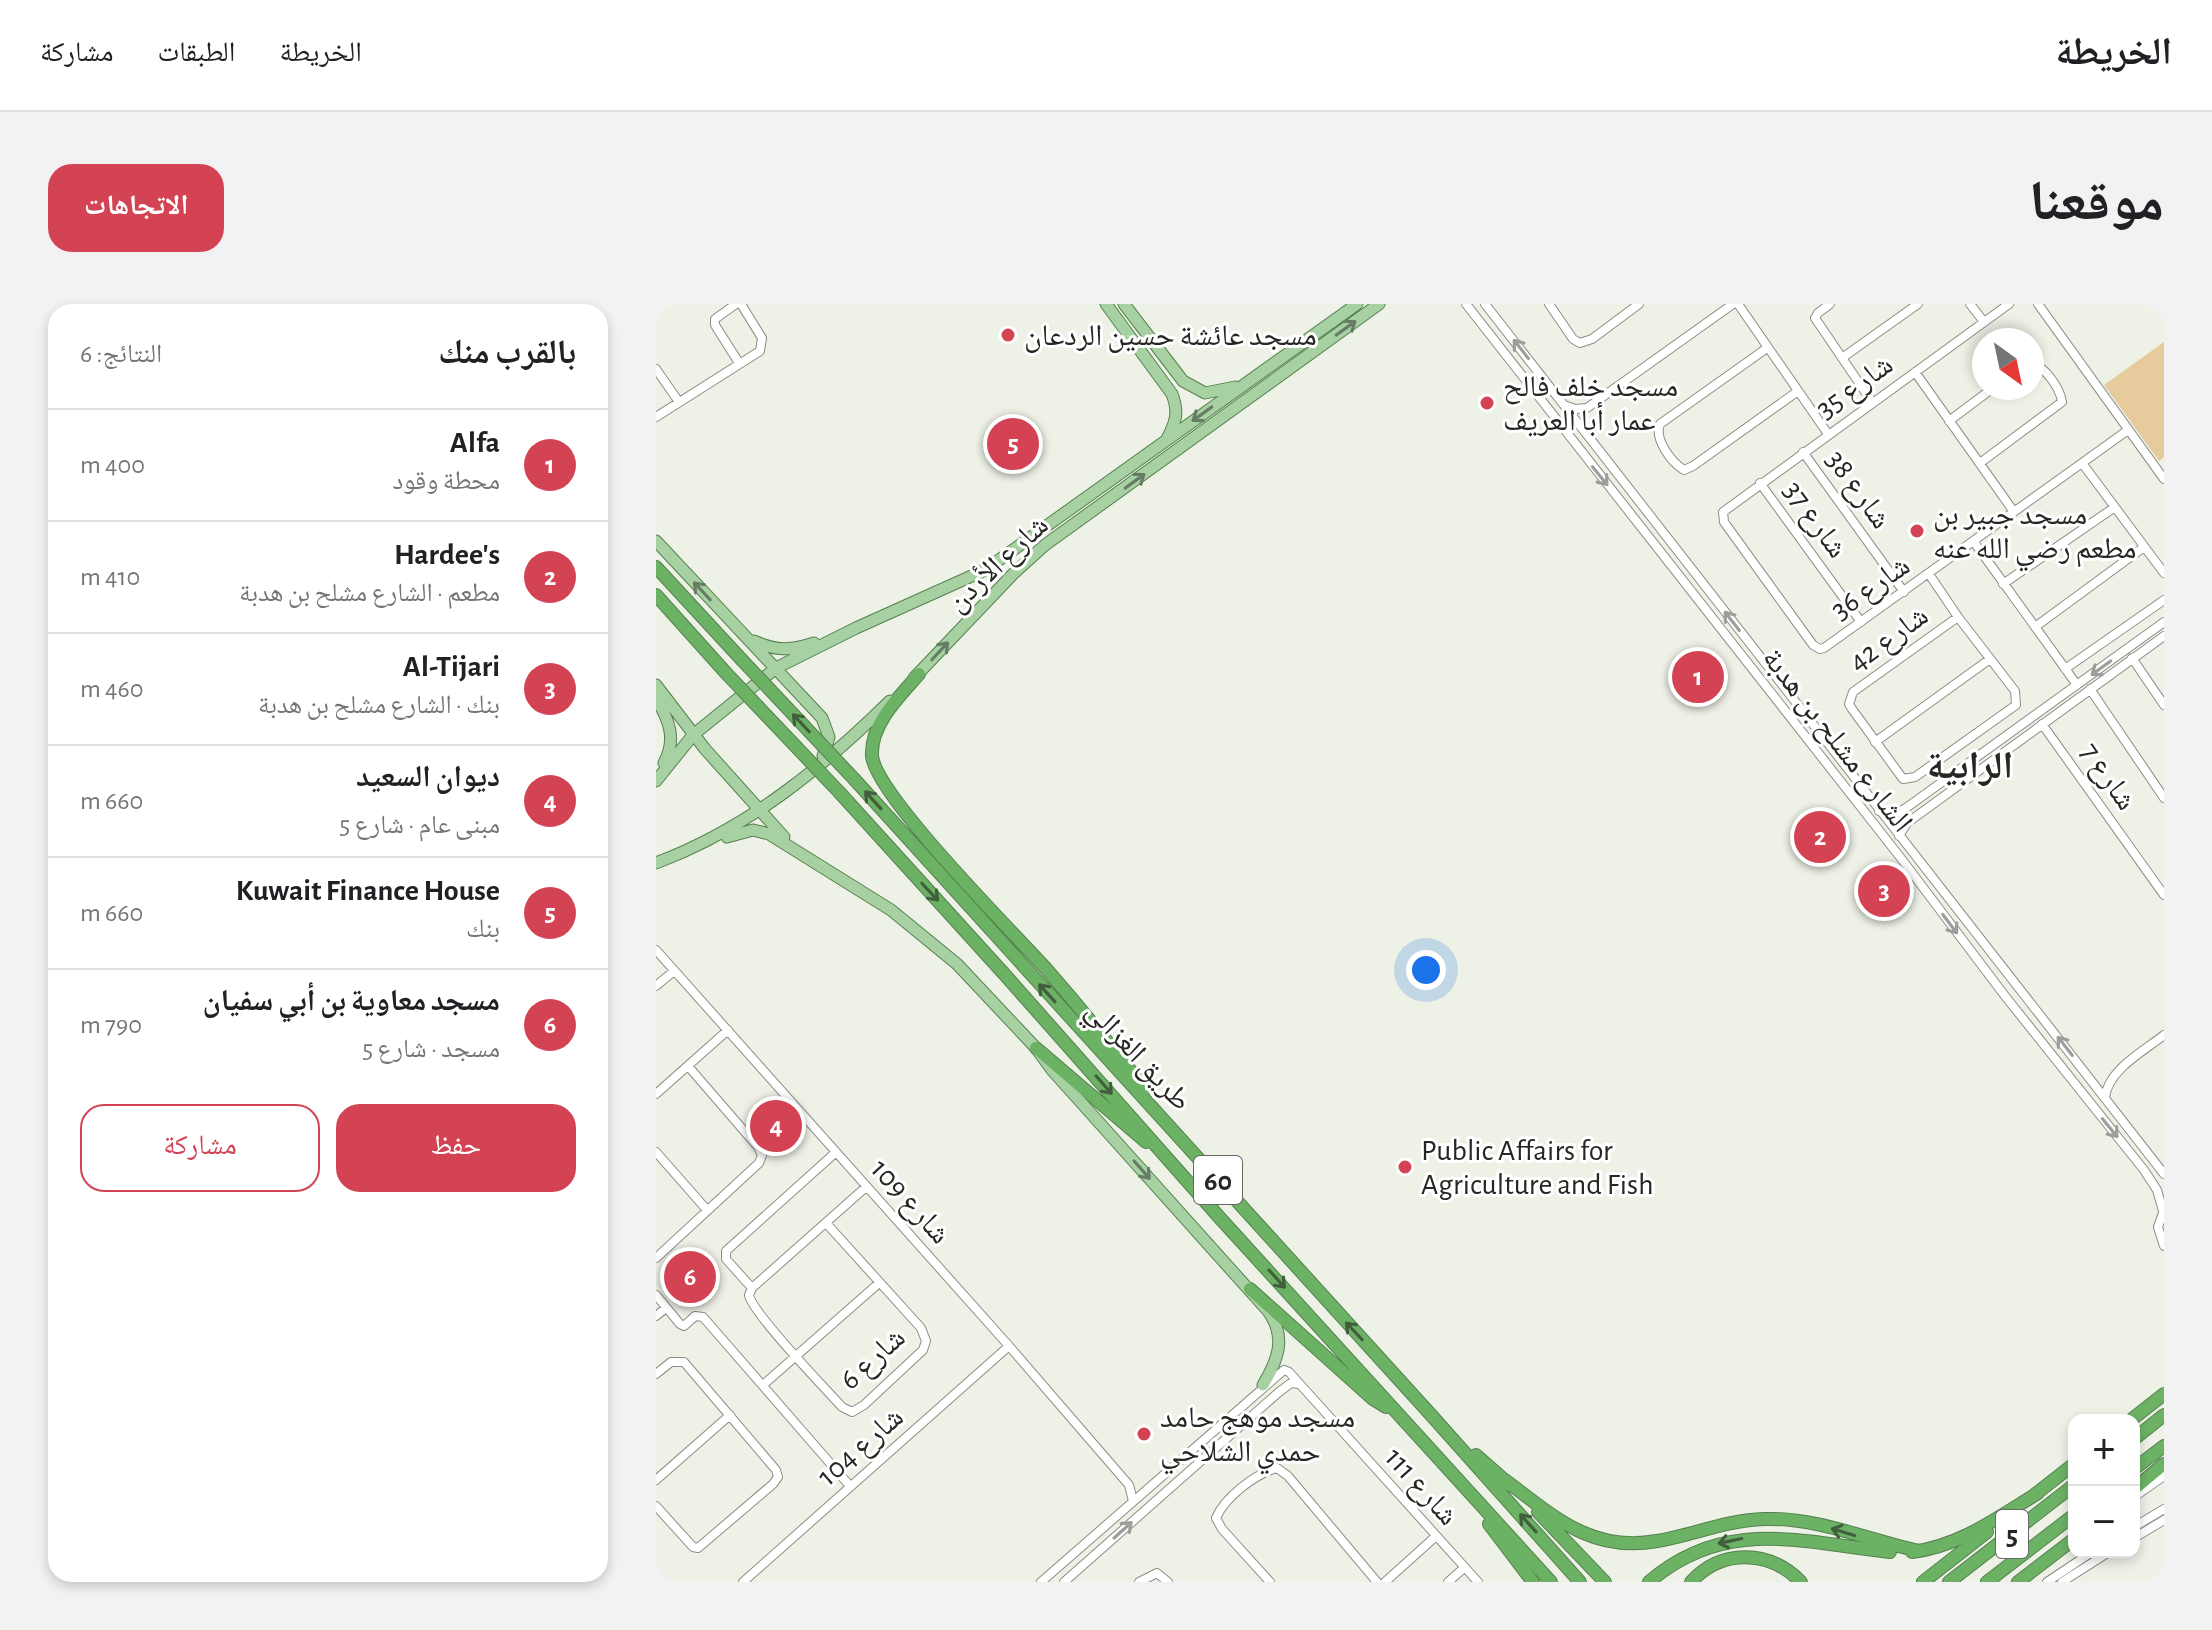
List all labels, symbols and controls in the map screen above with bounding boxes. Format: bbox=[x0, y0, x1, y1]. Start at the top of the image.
text: الخريطة bbox=[2055, 34, 2172, 72]
text: مشاركة bbox=[40, 39, 114, 67]
text: الطبقات bbox=[158, 39, 235, 67]
text: الخريطة bbox=[279, 39, 362, 67]
button: الاتجاهات bbox=[48, 164, 224, 252]
text: موقعنا bbox=[2029, 175, 2164, 231]
one-way arrow bbox=[1334, 320, 1356, 336]
place label: مسجد عائشة حسين الردعان bbox=[1024, 321, 1317, 353]
marker: مسجد عائشة حسين الردعان bbox=[999, 326, 1017, 344]
north arrow bbox=[1972, 328, 2044, 400]
text: بالقرب منك bbox=[438, 336, 576, 370]
one-way arrow bbox=[1512, 339, 1529, 360]
text: النتائج: 6 bbox=[80, 341, 162, 367]
street label: شارع 35 bbox=[1811, 349, 1900, 427]
place label: مسجد خلف فالح عمار أبا العريف bbox=[1503, 372, 1678, 437]
marker: مسجد خلف فالح عمار أبا العريف bbox=[1478, 394, 1496, 412]
one-way arrow bbox=[1192, 406, 1214, 423]
pin: 5 bbox=[987, 414, 1039, 474]
text: Alfa bbox=[450, 428, 500, 458]
street label: شارع 38 bbox=[1818, 445, 1896, 536]
text: 400 m bbox=[80, 452, 145, 478]
text: 1 bbox=[545, 452, 555, 478]
one-way arrow bbox=[1592, 465, 1609, 486]
text: محطة وقود bbox=[392, 468, 500, 494]
one-way arrow bbox=[1124, 473, 1146, 489]
street label: شارع 37 bbox=[1775, 476, 1853, 565]
place label: مسجد جبير بن مطعم رضي الله عنه bbox=[1933, 500, 2136, 572]
street label: شارع الأردن bbox=[941, 509, 1056, 620]
marker: مسجد جبير بن مطعم رضي الله عنه bbox=[1908, 522, 1926, 540]
text: Hardee's bbox=[394, 540, 500, 570]
street label: شارع 36 bbox=[1826, 550, 1917, 628]
text: 410 m bbox=[80, 564, 140, 590]
text: 2 bbox=[544, 564, 556, 590]
text: مطعم · الشارع مشلح بن هدبة bbox=[239, 580, 500, 606]
one-way arrow bbox=[694, 582, 712, 602]
street label: شارع 42 bbox=[1843, 600, 1936, 680]
one-way arrow bbox=[1724, 611, 1741, 632]
one-way arrow bbox=[931, 641, 950, 661]
street label: الشارع مشلح بن هدبة bbox=[1754, 643, 1918, 840]
pin: 1 bbox=[1672, 647, 1724, 707]
text: Al-Tijari bbox=[403, 652, 500, 682]
one-way arrow bbox=[2090, 659, 2112, 676]
text: 460 m bbox=[80, 676, 144, 702]
text: 3 bbox=[544, 676, 556, 702]
text: بنك · الشارع مشلح بن هدبة bbox=[258, 692, 500, 718]
one-way arrow bbox=[792, 714, 811, 734]
street label: شارع 7 bbox=[2072, 737, 2142, 817]
district label: الرابية bbox=[1927, 748, 2013, 787]
text: ديوان السعيد bbox=[356, 762, 500, 792]
text: 660 m bbox=[80, 788, 143, 814]
text: 4 bbox=[543, 788, 557, 814]
one-way arrow bbox=[864, 791, 882, 811]
pin: 2 bbox=[1794, 807, 1846, 867]
text: مبنى عام · شارع 5 bbox=[339, 812, 500, 838]
pin: 3 bbox=[1858, 861, 1910, 921]
text: Kuwait Finance House bbox=[236, 876, 500, 906]
one-way arrow bbox=[920, 882, 939, 902]
text: 660 m bbox=[80, 900, 143, 926]
text: 5 bbox=[544, 900, 556, 926]
one-way arrow bbox=[1941, 913, 1958, 934]
text: بنك bbox=[466, 916, 500, 942]
your location bbox=[1406, 950, 1446, 990]
one-way arrow bbox=[1038, 983, 1057, 1003]
text: مسجد معاوية بن أبي سفيان bbox=[202, 986, 500, 1016]
street label: طريق الغزالي bbox=[1074, 995, 1196, 1122]
text: 790 m bbox=[80, 1012, 142, 1038]
text: 6 bbox=[544, 1012, 556, 1038]
text: مسجد · شارع 5 bbox=[362, 1036, 500, 1062]
one-way arrow bbox=[2056, 1036, 2074, 1057]
one-way arrow bbox=[1094, 1075, 1112, 1095]
pin: 4 bbox=[750, 1096, 802, 1156]
button: مشاركة bbox=[80, 1104, 320, 1192]
button: حفظ bbox=[336, 1104, 576, 1192]
one-way arrow bbox=[2102, 1117, 2119, 1138]
place label: Public Affairs for Agriculture and Fish bbox=[1421, 1136, 1654, 1200]
street label: شارع 109 bbox=[863, 1154, 956, 1252]
road number: 60 bbox=[1194, 1156, 1242, 1204]
marker: Public Affairs for Agriculture and Fish bbox=[1396, 1158, 1414, 1176]
one-way arrow bbox=[1133, 1160, 1151, 1180]
pin: 6 bbox=[664, 1247, 716, 1307]
one-way arrow bbox=[1267, 1268, 1286, 1289]
one-way arrow bbox=[1344, 1321, 1363, 1341]
street label: شارع 6 bbox=[834, 1322, 913, 1398]
street label: شارع 104 bbox=[812, 1402, 911, 1494]
place label: مسجد موهج حامد حمدي الشلاحي bbox=[1160, 1403, 1355, 1475]
map controls bbox=[2068, 1414, 2140, 1558]
button: + bbox=[2068, 1414, 2140, 1486]
marker: مسجد موهج حامد حمدي الشلاحي bbox=[1135, 1425, 1153, 1443]
street label: شارع 111 bbox=[1377, 1442, 1464, 1533]
button: − bbox=[2068, 1486, 2140, 1558]
road number: 5 bbox=[1996, 1510, 2028, 1558]
one-way arrow bbox=[1520, 1514, 1538, 1534]
one-way arrow bbox=[1112, 1521, 1132, 1539]
one-way arrow bbox=[1831, 1523, 1856, 1538]
one-way arrow bbox=[1718, 1534, 1743, 1549]

